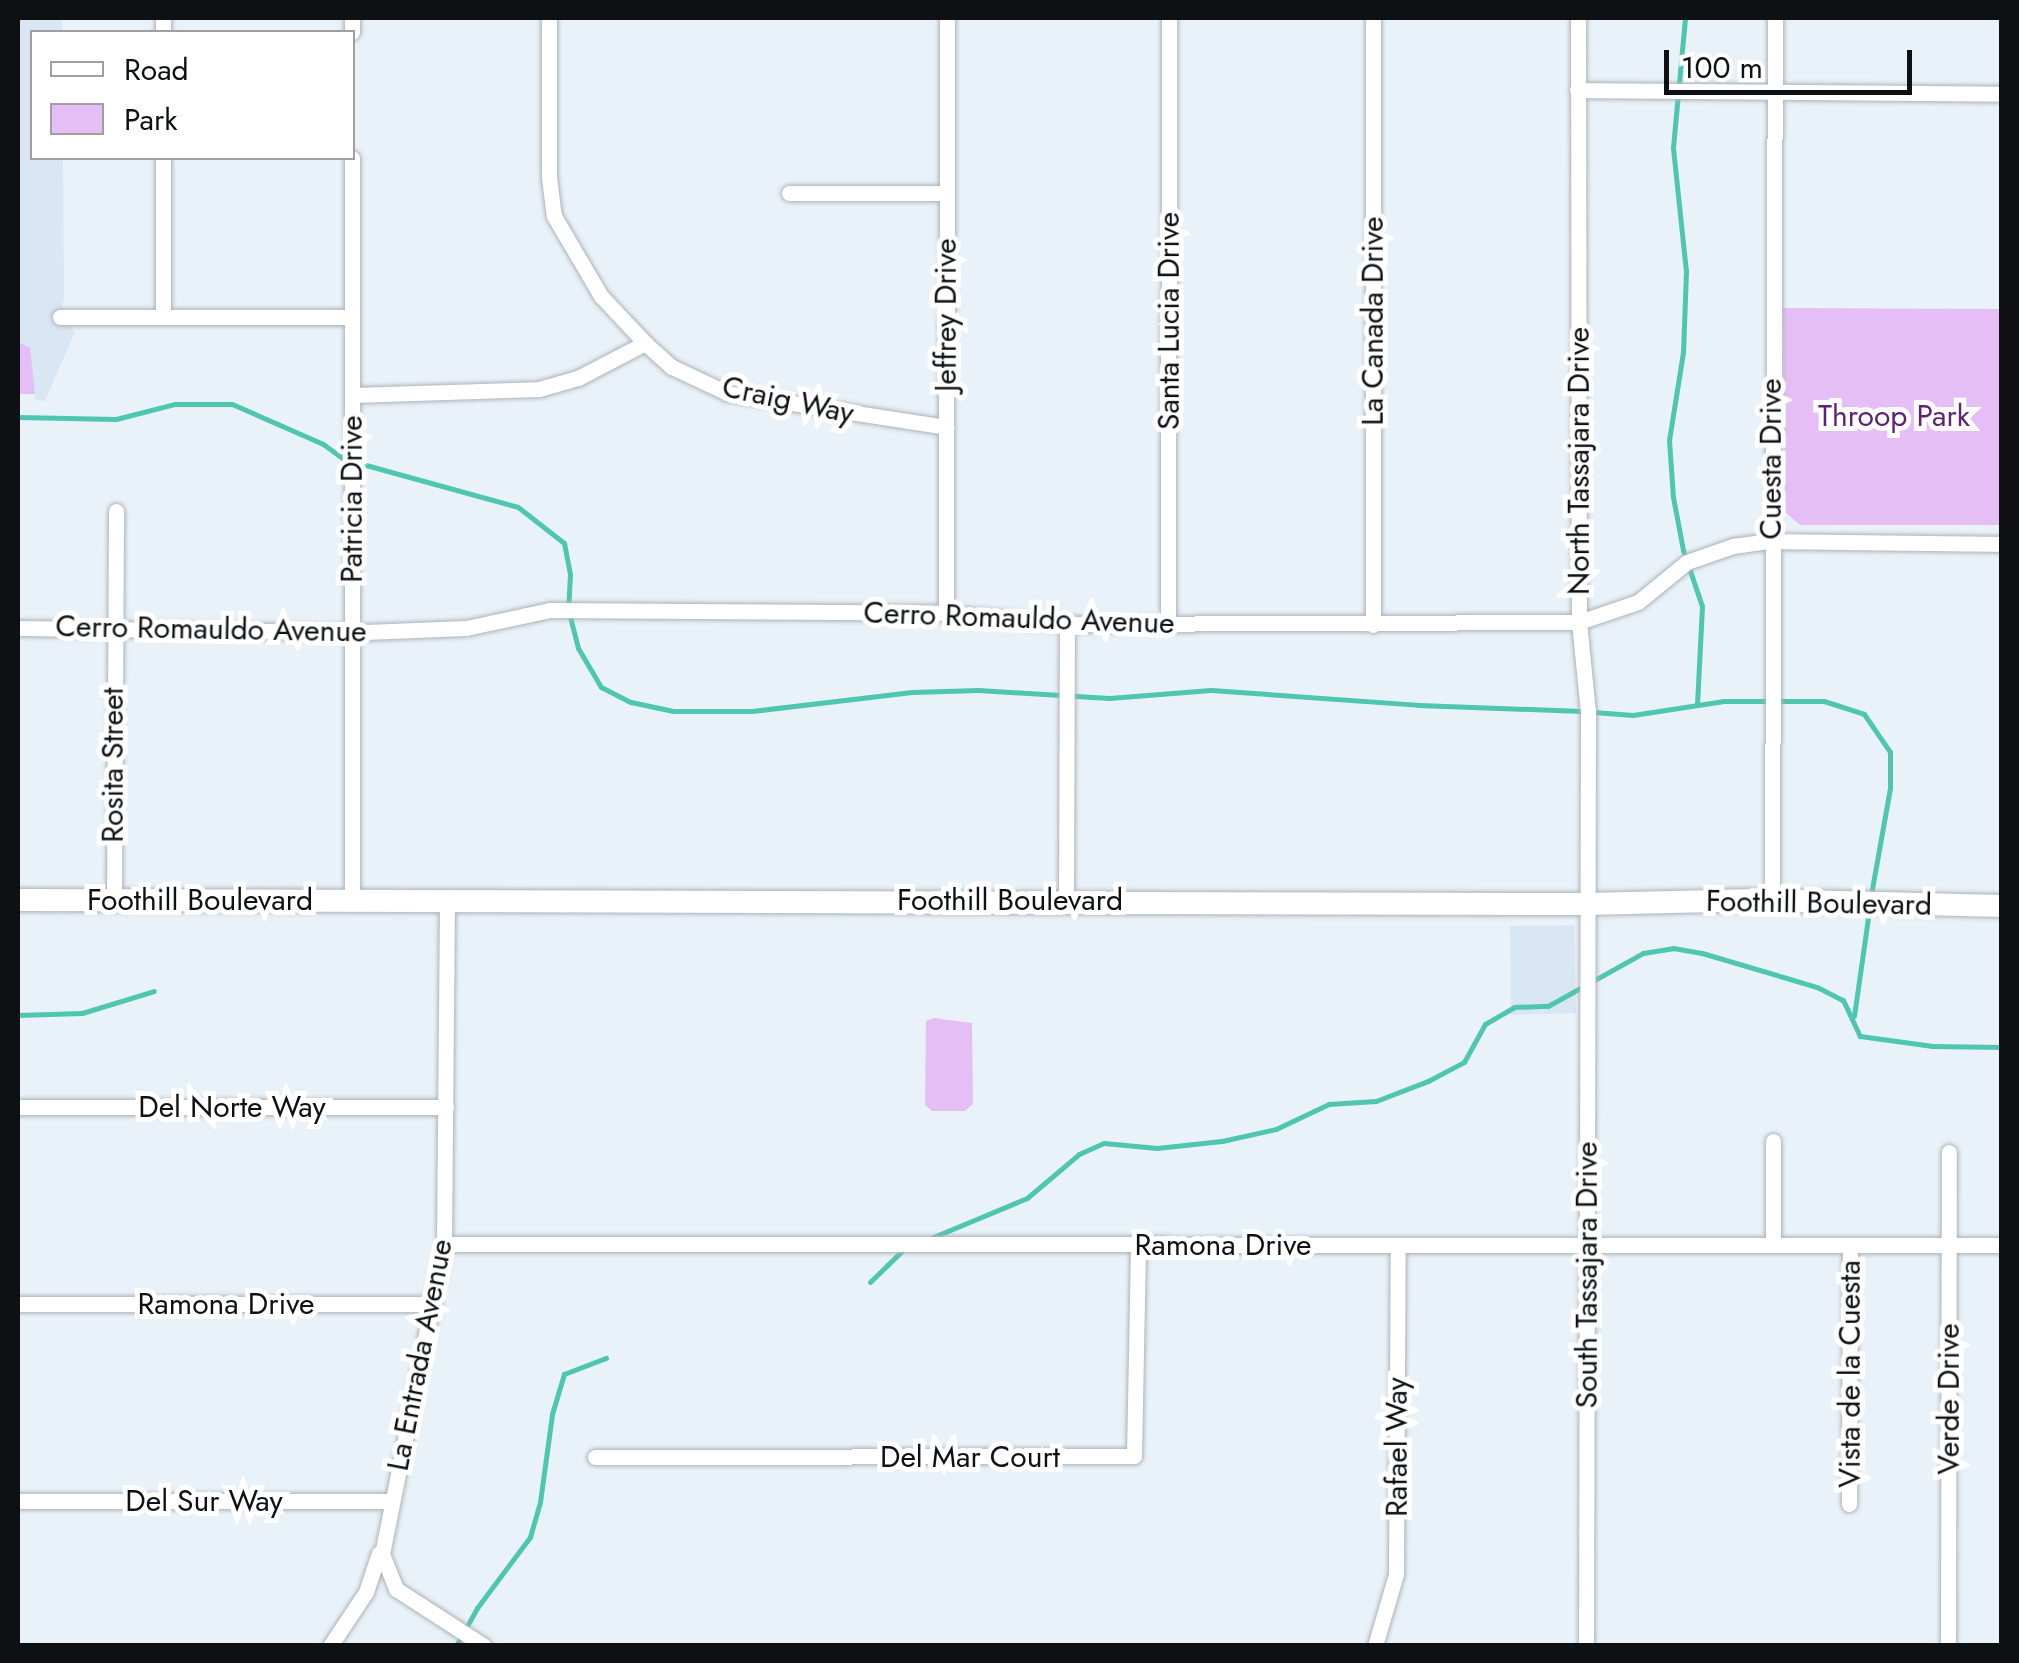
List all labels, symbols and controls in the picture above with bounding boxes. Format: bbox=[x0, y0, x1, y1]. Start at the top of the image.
legend bbox=[30, 30, 355, 160]
scale bar bbox=[1669, 30, 1916, 92]
text: 100 m bbox=[1681, 46, 1763, 89]
text: Road bbox=[124, 48, 189, 91]
text: Park bbox=[124, 98, 177, 141]
street label: Santa Lucia Drive bbox=[1151, 212, 1187, 430]
street label: La Canada Drive bbox=[1355, 216, 1391, 426]
street label: Jeffrey Drive bbox=[928, 238, 964, 392]
street label: North Tassajara Drive bbox=[1561, 327, 1597, 595]
street label: Craig Way bbox=[719, 369, 857, 431]
street label: Cuesta Drive bbox=[1753, 378, 1789, 540]
park label: Throop Park bbox=[1818, 398, 1970, 434]
street label: Patricia Drive bbox=[334, 415, 370, 583]
street label: Cerro Romauldo Avenue bbox=[863, 595, 1175, 641]
street label: Cerro Romauldo Avenue bbox=[55, 608, 367, 650]
street label: Rosita Street bbox=[95, 687, 131, 843]
street label: Foothill Boulevard bbox=[87, 882, 313, 918]
street label: Foothill Boulevard bbox=[897, 882, 1123, 918]
street label: Foothill Boulevard bbox=[1706, 883, 1932, 923]
street label: Del Norte Way bbox=[138, 1089, 326, 1125]
street label: South Tassajara Drive bbox=[1569, 1142, 1605, 1408]
street label: Ramona Drive bbox=[1135, 1227, 1311, 1263]
street label: La Entrada Avenue bbox=[380, 1236, 460, 1474]
street label: Vista de la Cuesta bbox=[1832, 1260, 1868, 1488]
street label: Ramona Drive bbox=[138, 1286, 314, 1322]
street label: Verde Drive bbox=[1931, 1323, 1967, 1475]
street label: Rafael Way bbox=[1379, 1377, 1415, 1517]
street label: Del Mar Court bbox=[880, 1439, 1060, 1475]
street label: Del Sur Way bbox=[125, 1483, 283, 1519]

